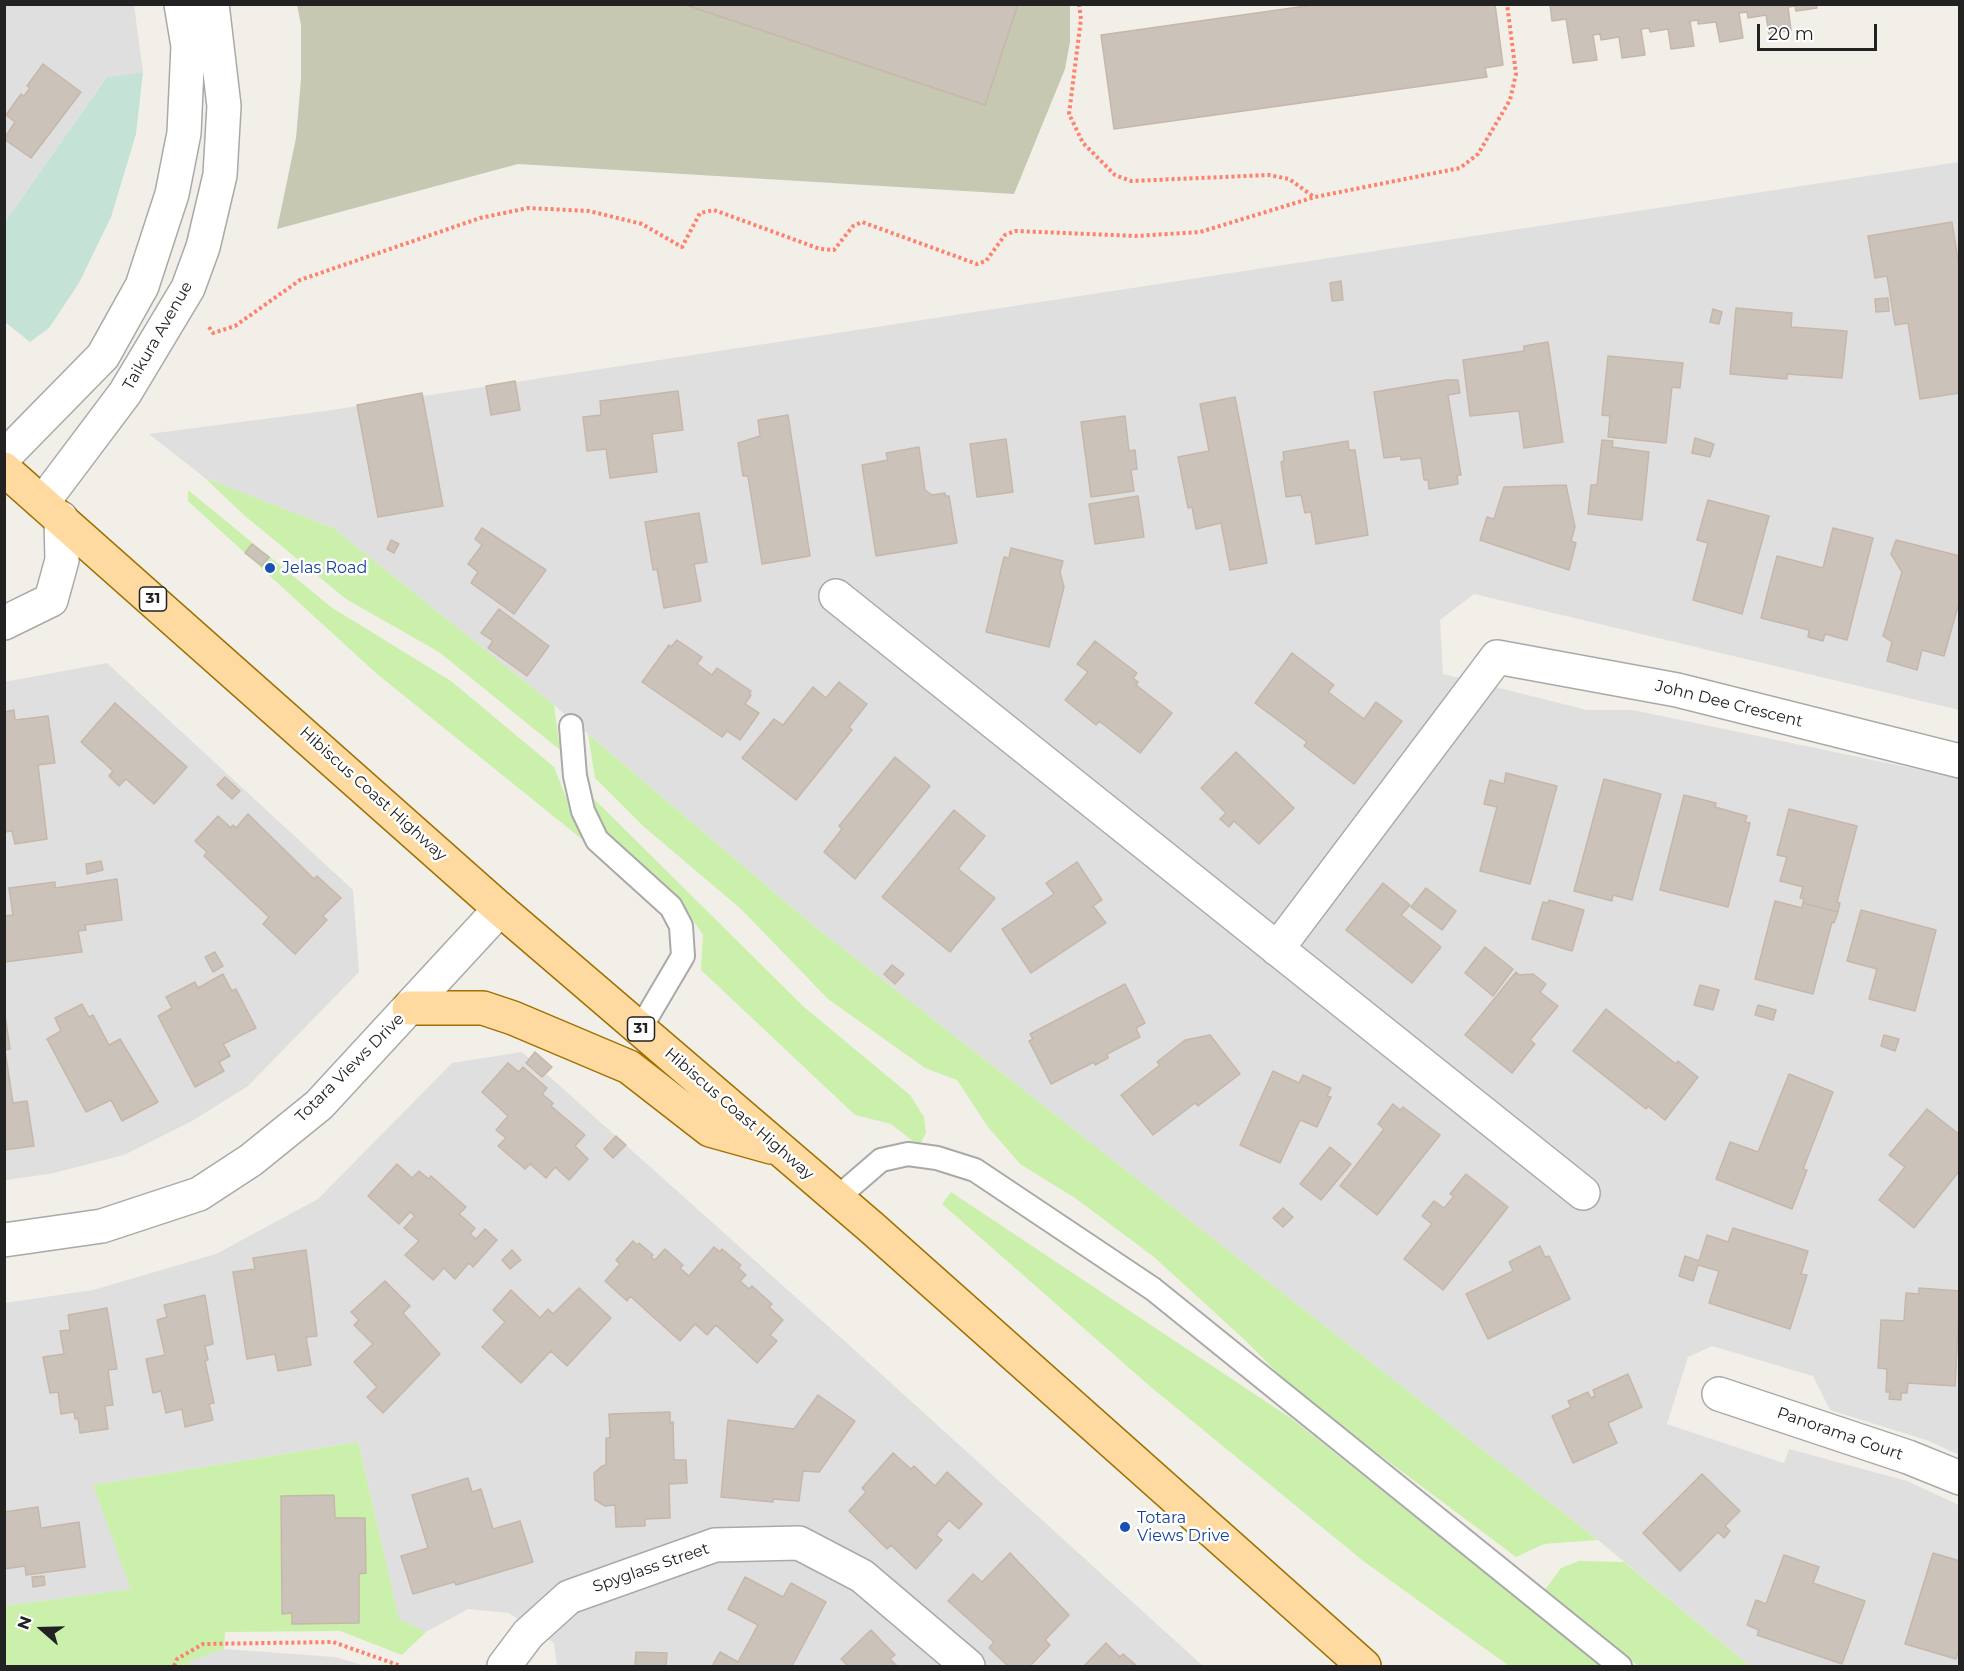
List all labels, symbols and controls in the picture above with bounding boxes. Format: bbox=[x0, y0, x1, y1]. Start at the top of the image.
scale bar bbox=[1760, 12, 1880, 50]
text: 20 m bbox=[1768, 23, 1814, 45]
street label: Taikura Avenue bbox=[119, 278, 197, 394]
place label: Jelas Road bbox=[282, 558, 367, 578]
marker: Jelas Road bbox=[263, 561, 277, 575]
road number: 31 bbox=[140, 587, 166, 611]
street label: John Dee Crescent bbox=[1653, 676, 1805, 732]
street label: Hibiscus Coast Highway bbox=[295, 723, 451, 865]
street label: Totara Views Drive bbox=[292, 1010, 408, 1126]
road number: 31 bbox=[628, 1017, 654, 1041]
street label: Hibiscus Coast Highway bbox=[660, 1044, 818, 1184]
street label: Panorama Court bbox=[1774, 1403, 1906, 1465]
place label: Totara Views Drive bbox=[1137, 1508, 1230, 1546]
marker: Totara Views Drive bbox=[1118, 1520, 1132, 1534]
street label: Spyglass Street bbox=[590, 1539, 712, 1597]
north arrow bbox=[12, 1599, 72, 1659]
text: N bbox=[13, 1613, 36, 1632]

